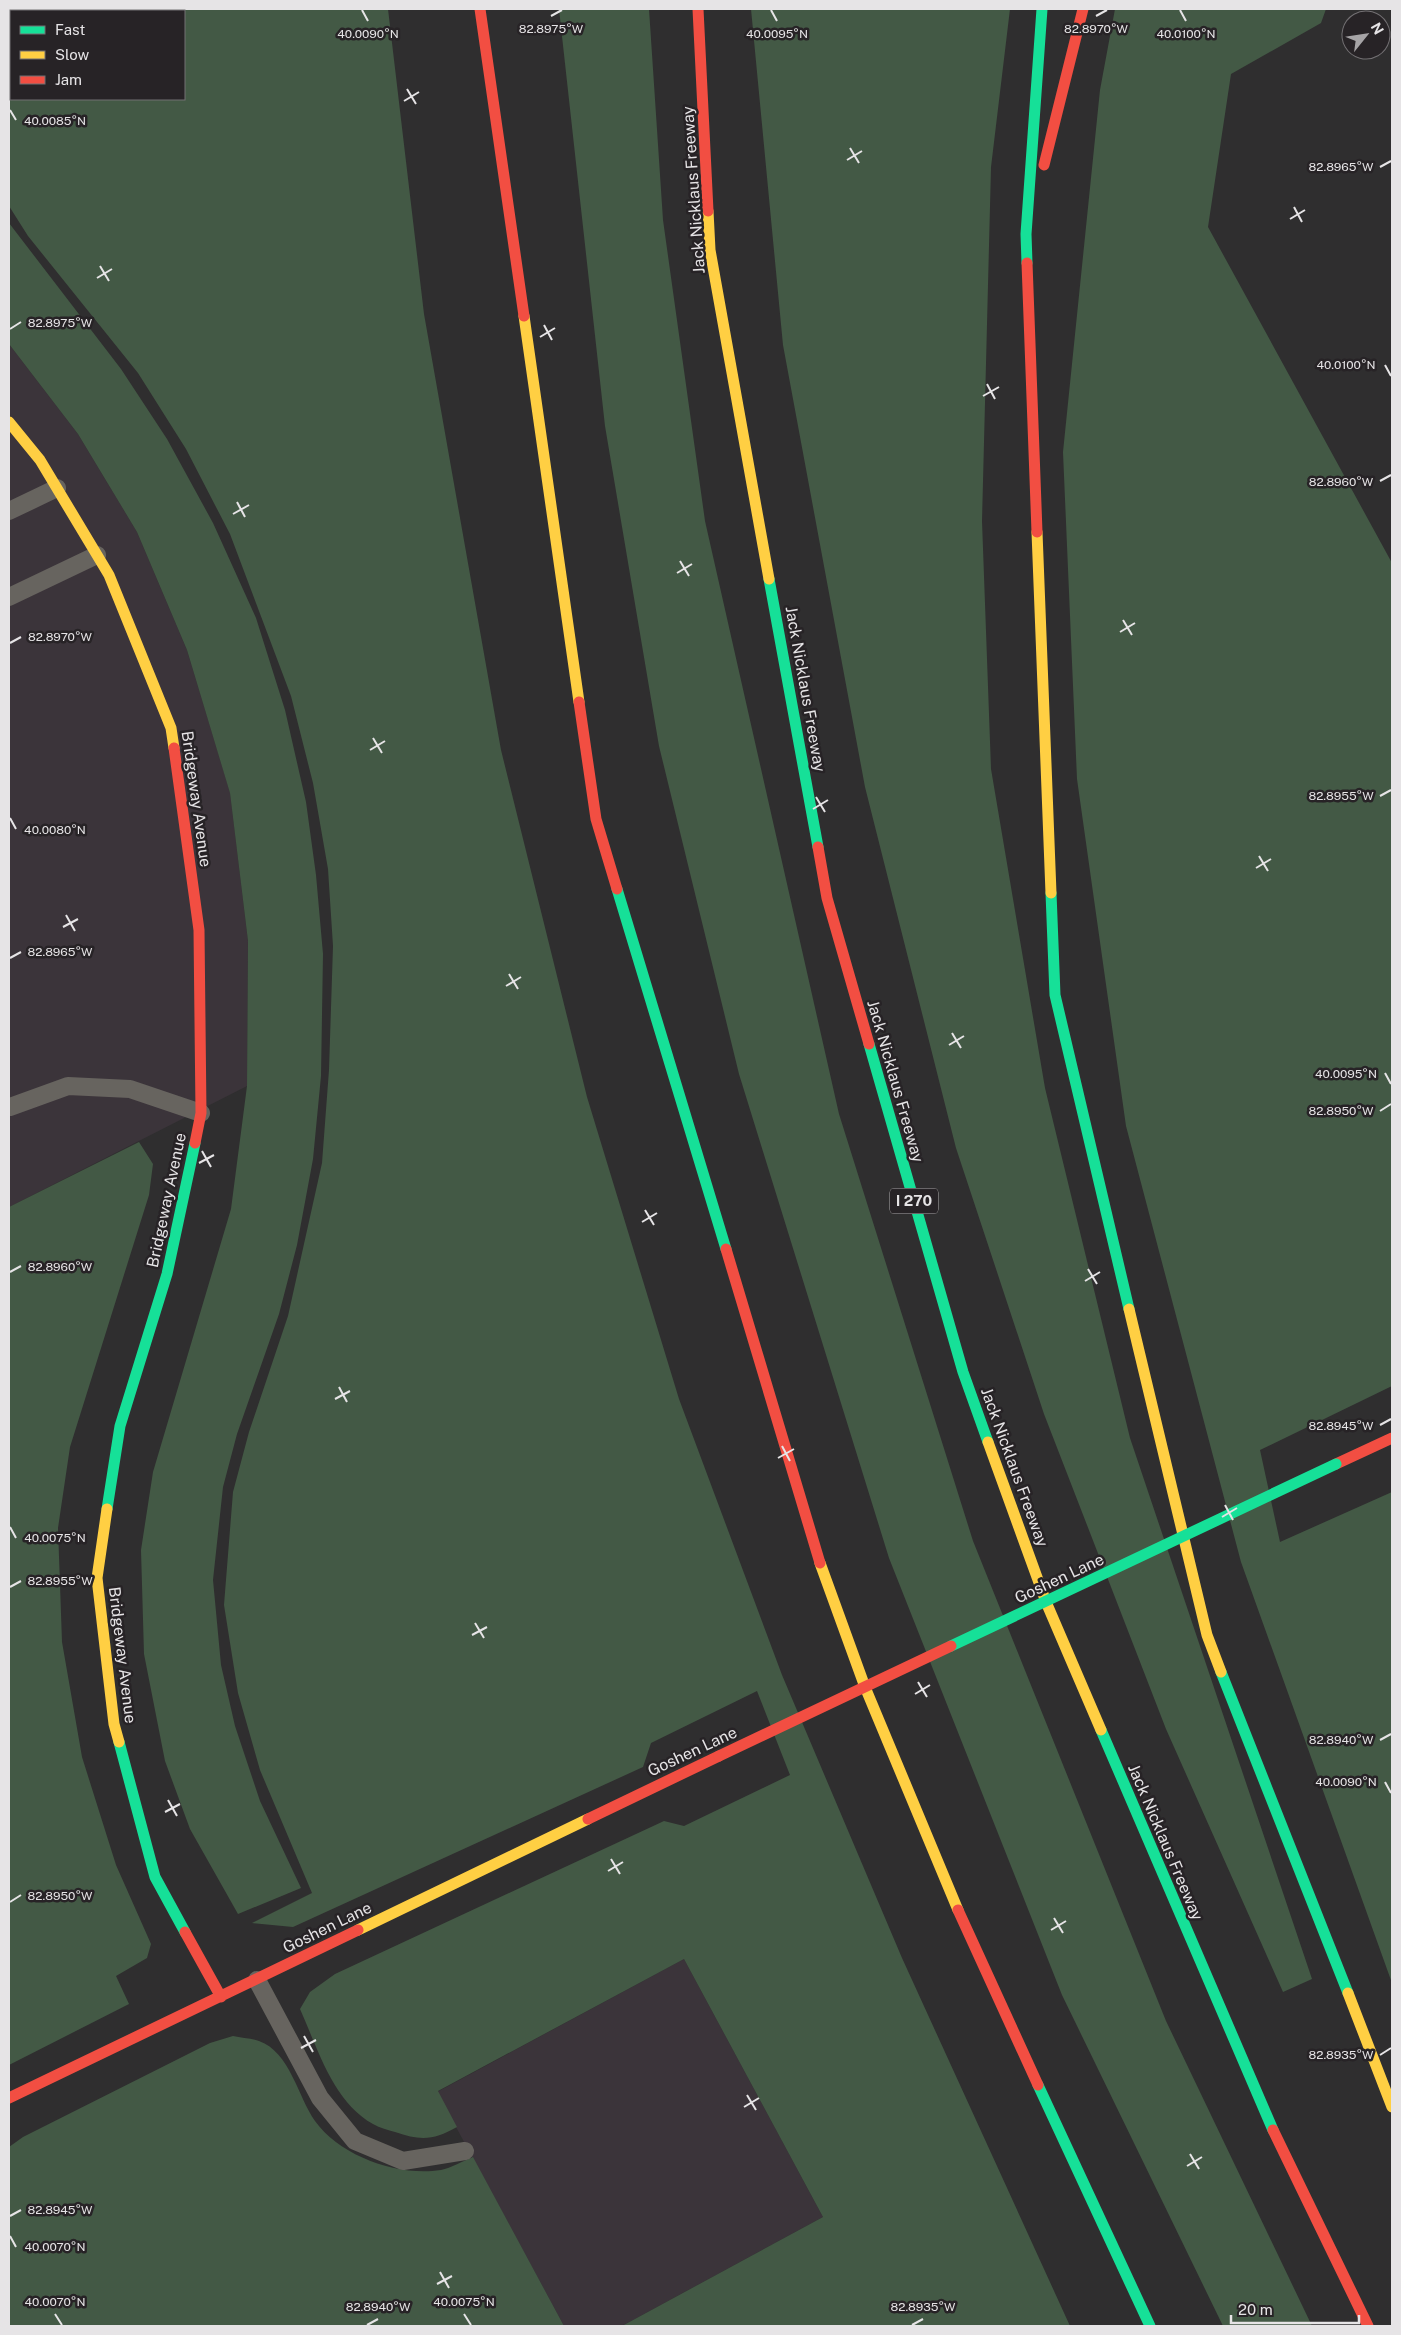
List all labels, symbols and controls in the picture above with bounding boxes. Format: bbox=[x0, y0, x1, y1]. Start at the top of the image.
legend bbox=[10, 10, 185, 100]
north arrow bbox=[1341, 10, 1391, 60]
text: N bbox=[1368, 20, 1387, 37]
text: Fast bbox=[55, 21, 85, 38]
text: 82.8975°W bbox=[519, 22, 584, 36]
text: 82.8970°W bbox=[1064, 22, 1129, 36]
text: 40.0090°N bbox=[337, 27, 399, 41]
text: 40.0095°N bbox=[746, 27, 808, 41]
text: 40.0100°N bbox=[1156, 27, 1216, 41]
text: Slow bbox=[55, 46, 90, 63]
text: Jam bbox=[55, 71, 82, 88]
street label: Jack Nicklaus Freeway bbox=[678, 105, 709, 274]
text: 40.0085°N bbox=[24, 114, 86, 128]
text: 82.8965°W bbox=[1309, 160, 1374, 174]
text: 82.8975°W bbox=[28, 316, 93, 330]
text: 40.0100°N bbox=[1316, 358, 1376, 372]
text: 82.8960°W bbox=[1309, 475, 1374, 489]
street label: Jack Nicklaus Freeway bbox=[782, 605, 830, 774]
text: 82.8970°W bbox=[28, 630, 93, 644]
street label: Bridgeway Avenue bbox=[178, 730, 215, 868]
text: 82.8955°W bbox=[1308, 789, 1374, 803]
text: 40.0080°N bbox=[24, 823, 86, 837]
text: 82.8965°W bbox=[28, 945, 93, 959]
street label: Jack Nicklaus Freeway bbox=[863, 998, 928, 1165]
text: 40.0095°N bbox=[1315, 1067, 1377, 1081]
text: 82.8950°W bbox=[1309, 1104, 1374, 1118]
street label: Bridgeway Avenue bbox=[143, 1131, 190, 1269]
road number: I 270 bbox=[890, 1188, 938, 1214]
text: 82.8960°W bbox=[28, 1260, 93, 1274]
street label: Jack Nicklaus Freeway bbox=[977, 1385, 1052, 1550]
text: 82.8945°W bbox=[1309, 1419, 1374, 1433]
text: 40.0075°N bbox=[24, 1531, 86, 1545]
street label: Goshen Lane bbox=[1012, 1549, 1107, 1607]
text: 82.8955°W bbox=[27, 1574, 93, 1588]
street label: Bridgeway Avenue bbox=[105, 1586, 140, 1724]
street label: Goshen Lane bbox=[645, 1722, 740, 1780]
text: 82.8940°W bbox=[1309, 1733, 1374, 1747]
street label: Jack Nicklaus Freeway bbox=[1124, 1761, 1207, 1924]
text: 40.0090°N bbox=[1315, 1775, 1377, 1789]
text: 82.8950°W bbox=[28, 1889, 93, 1903]
street label: Goshen Lane bbox=[280, 1898, 375, 1957]
text: 82.8935°W bbox=[1309, 2048, 1374, 2062]
text: 82.8945°W bbox=[28, 2203, 93, 2217]
text: 40.0070°N bbox=[25, 2240, 85, 2254]
scale bar bbox=[1231, 2292, 1358, 2324]
text: 40.0070°N bbox=[25, 2295, 85, 2309]
text: 40.0075°N bbox=[433, 2295, 495, 2309]
text: 82.8940°W bbox=[346, 2300, 411, 2314]
text: 82.8935°W bbox=[891, 2300, 956, 2314]
text: 20 m bbox=[1238, 2301, 1273, 2318]

